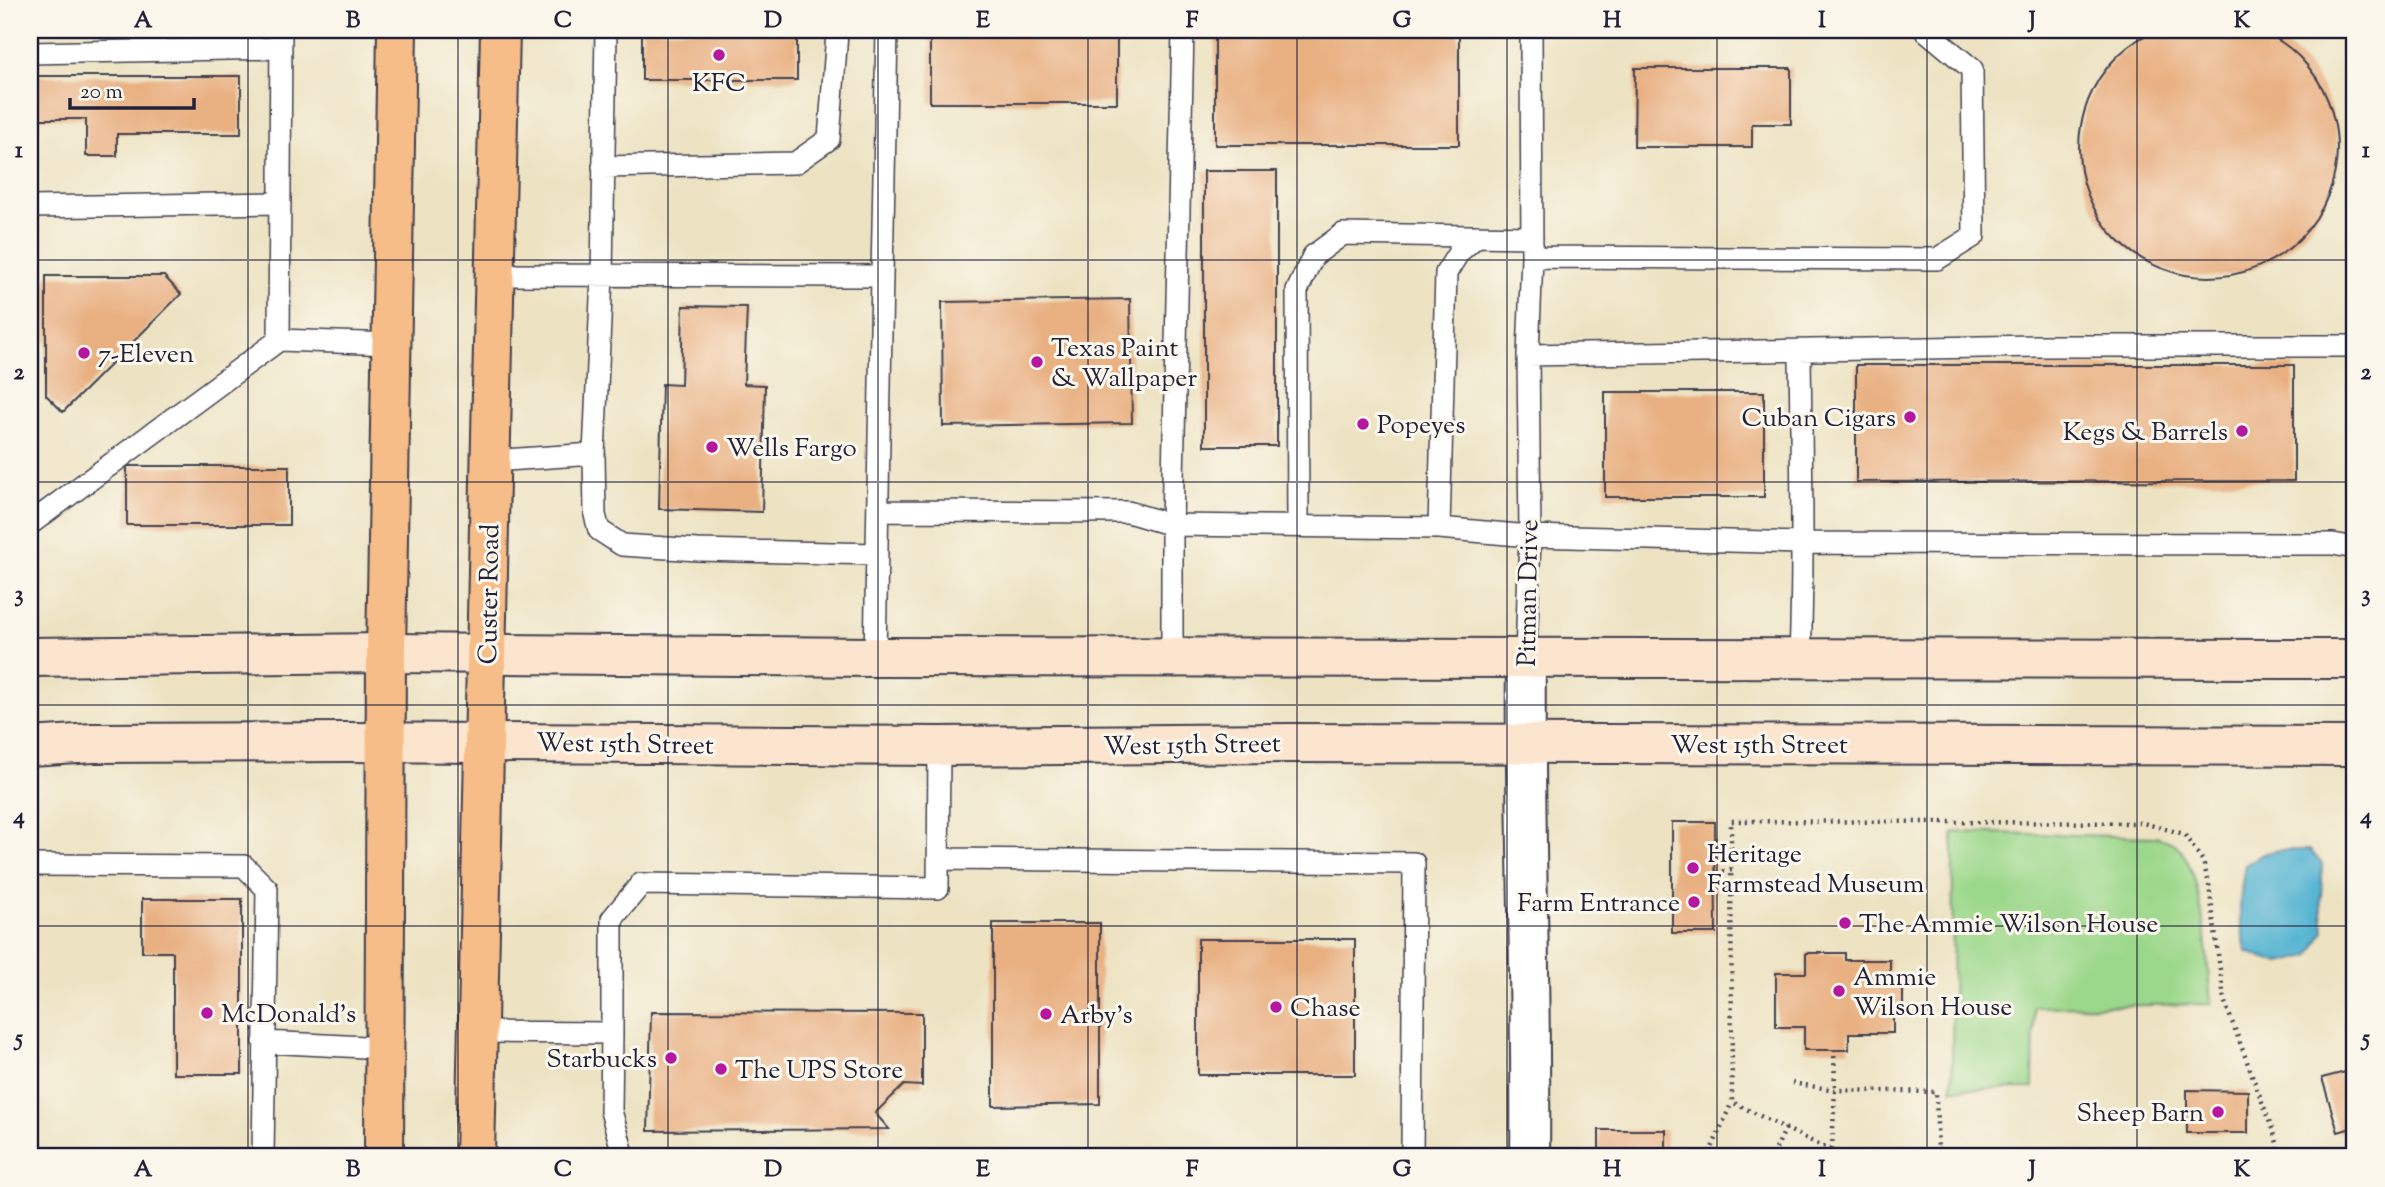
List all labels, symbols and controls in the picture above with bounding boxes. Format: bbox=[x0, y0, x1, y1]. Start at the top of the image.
text: A bbox=[134, 5, 153, 38]
text: B bbox=[346, 5, 361, 38]
text: C bbox=[554, 5, 572, 38]
text: D bbox=[764, 5, 782, 38]
text: E bbox=[976, 5, 990, 38]
text: F bbox=[1186, 5, 1199, 38]
text: G bbox=[1393, 5, 1412, 38]
text: H bbox=[1603, 5, 1622, 38]
text: I bbox=[1818, 5, 1826, 38]
text: J bbox=[2027, 5, 2036, 38]
text: K bbox=[2234, 5, 2251, 38]
marker: KFC bbox=[711, 47, 727, 63]
scale bar bbox=[70, 66, 194, 110]
place label: KFC bbox=[692, 66, 746, 103]
text: 20 m bbox=[80, 78, 123, 108]
text: 1 bbox=[15, 135, 23, 168]
text: 1 bbox=[2362, 135, 2370, 168]
place label: Texas Paint & Wallpaper bbox=[1051, 331, 1197, 398]
place label: 7-Eleven bbox=[98, 337, 194, 374]
marker: 7-Eleven bbox=[76, 345, 92, 361]
marker: Texas Paint & Wallpaper bbox=[1029, 354, 1045, 370]
text: 2 bbox=[14, 357, 25, 390]
text: 2 bbox=[2361, 357, 2372, 390]
place label: Cuban Cigars bbox=[1741, 401, 1896, 438]
place label: Popeyes bbox=[1377, 408, 1465, 445]
marker: Cuban Cigars bbox=[1902, 409, 1918, 425]
place label: Kegs & Barrels bbox=[2063, 415, 2228, 452]
marker: Popeyes bbox=[1355, 416, 1371, 432]
marker: Kegs & Barrels bbox=[2234, 423, 2250, 439]
place label: Wells Fargo bbox=[726, 431, 857, 468]
marker: Wells Fargo bbox=[704, 439, 720, 455]
street label: Pitman Drive bbox=[1510, 519, 1549, 667]
street label: Custer Road bbox=[471, 523, 510, 665]
text: 3 bbox=[14, 579, 24, 612]
text: 3 bbox=[2361, 579, 2371, 612]
street label: West 15th Street bbox=[536, 725, 714, 766]
street label: West 15th Street bbox=[1103, 726, 1281, 767]
street label: West 15th Street bbox=[1670, 728, 1848, 765]
text: 4 bbox=[12, 801, 25, 834]
text: 4 bbox=[2359, 801, 2372, 834]
place label: Heritage Farmstead Museum bbox=[1707, 837, 1924, 904]
marker: Heritage Farmstead Museum bbox=[1685, 860, 1701, 876]
place label: Farm Entrance bbox=[1517, 886, 1680, 923]
marker: Farm Entrance bbox=[1686, 894, 1702, 910]
place label: The Ammie Wilson House bbox=[1859, 907, 2158, 944]
marker: The Ammie Wilson House bbox=[1837, 915, 1853, 931]
place label: Ammie Wilson House bbox=[1853, 960, 2012, 1027]
marker: Ammie Wilson House bbox=[1831, 983, 1847, 999]
place label: Chase bbox=[1290, 991, 1361, 1028]
place label: McDonald's bbox=[221, 997, 356, 1034]
place label: Arby's bbox=[1060, 998, 1133, 1035]
marker: Chase bbox=[1268, 999, 1284, 1015]
marker: McDonald's bbox=[199, 1005, 215, 1021]
marker: Arby's bbox=[1038, 1006, 1054, 1022]
text: 5 bbox=[13, 1023, 23, 1056]
text: 5 bbox=[2360, 1023, 2370, 1056]
place label: Starbucks bbox=[546, 1042, 657, 1079]
marker: Starbucks bbox=[663, 1050, 679, 1066]
place label: The UPS Store bbox=[735, 1053, 903, 1090]
marker: The UPS Store bbox=[713, 1061, 729, 1077]
place label: Sheep Barn bbox=[2076, 1096, 2204, 1133]
marker: Sheep Barn bbox=[2210, 1104, 2226, 1120]
text: A bbox=[134, 1154, 153, 1187]
text: B bbox=[346, 1154, 361, 1187]
text: C bbox=[554, 1154, 572, 1187]
text: D bbox=[764, 1154, 782, 1187]
text: E bbox=[976, 1154, 990, 1187]
text: F bbox=[1186, 1154, 1199, 1187]
text: G bbox=[1393, 1154, 1412, 1187]
text: H bbox=[1603, 1154, 1622, 1187]
text: I bbox=[1818, 1154, 1826, 1187]
text: J bbox=[2027, 1154, 2036, 1187]
text: K bbox=[2234, 1154, 2251, 1187]

